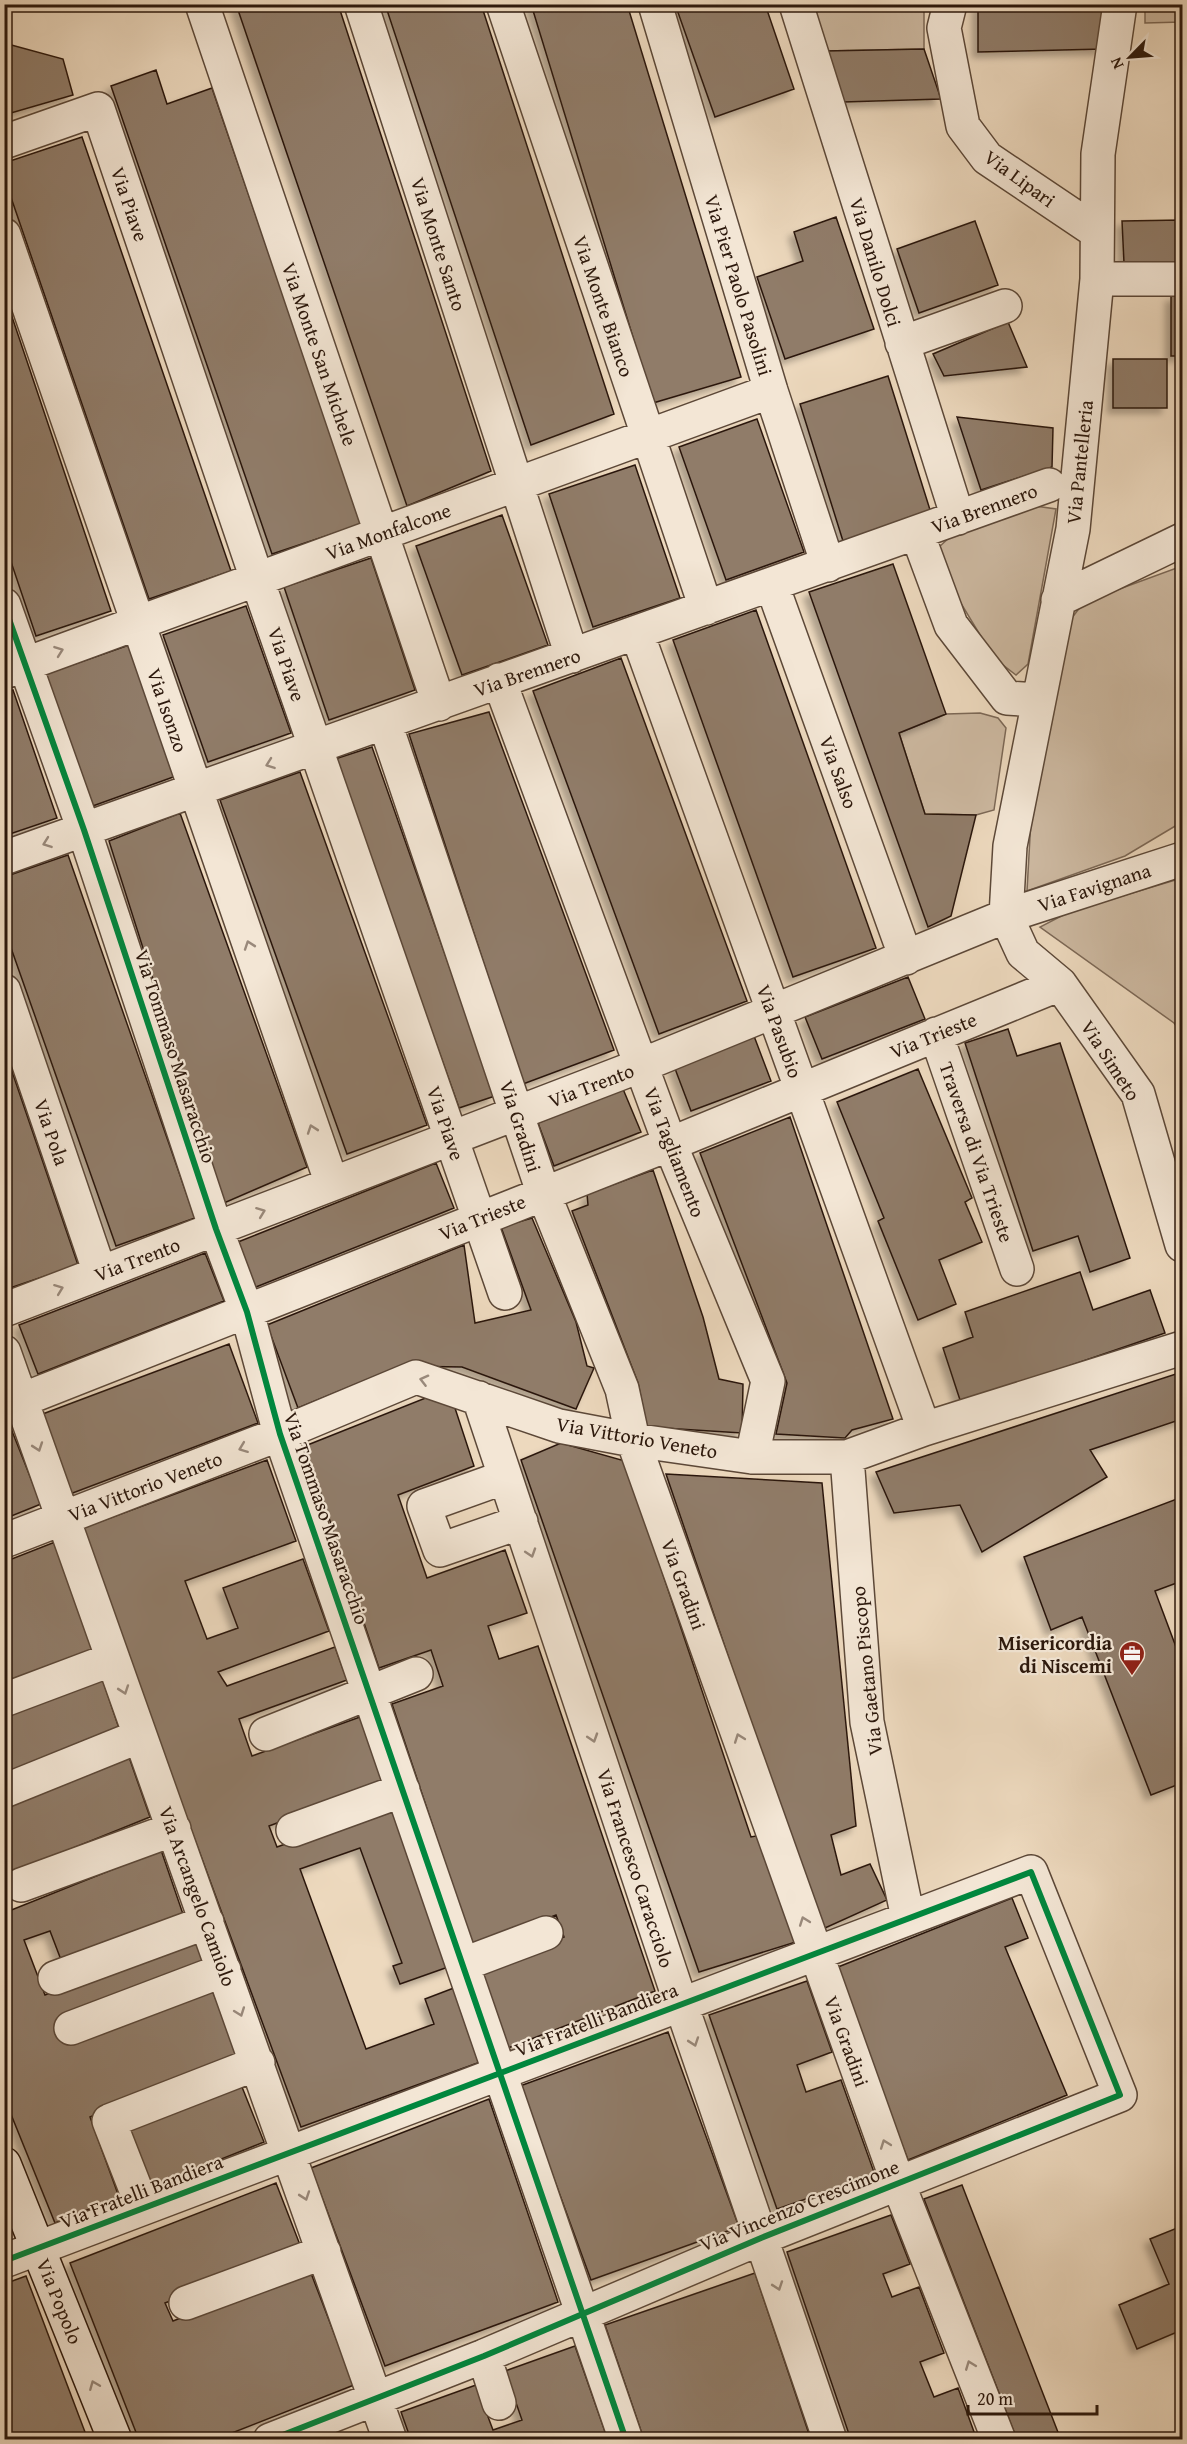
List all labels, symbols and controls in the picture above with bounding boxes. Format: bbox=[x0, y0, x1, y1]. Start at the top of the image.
north arrow bbox=[1100, 27, 1160, 87]
text: N bbox=[1103, 53, 1130, 73]
street label: Via Lipari bbox=[978, 142, 1062, 214]
street label: Via Piave bbox=[104, 163, 156, 245]
street label: Via Monte Santo bbox=[404, 173, 474, 315]
street label: Via Pier Paolo Pasolini bbox=[698, 191, 780, 380]
street label: Via Danilo Dolci bbox=[843, 194, 910, 331]
street label: Via Monte Bianco bbox=[566, 231, 642, 381]
street label: Via Monte San Michele bbox=[275, 258, 365, 450]
street label: Via Pantelleria bbox=[1058, 398, 1100, 525]
street label: Via Brennero bbox=[927, 475, 1041, 541]
street label: Via Monfalcone bbox=[321, 495, 455, 567]
street label: Via Piave bbox=[261, 623, 313, 705]
street label: Via Brennero bbox=[470, 640, 584, 704]
one-way arrow bbox=[54, 646, 64, 659]
street label: Via Isonzo bbox=[140, 664, 196, 756]
street label: Via Salso bbox=[812, 732, 866, 812]
one-way arrow bbox=[266, 756, 276, 769]
one-way arrow bbox=[42, 836, 53, 849]
street label: Via Favignana bbox=[1034, 855, 1155, 919]
one-way arrow bbox=[243, 940, 256, 951]
street label: Via Tommaso Masaracchio bbox=[128, 945, 224, 1167]
street label: Via Pasubio bbox=[750, 980, 810, 1082]
street label: Via Trieste bbox=[885, 1004, 981, 1066]
street label: Via Simeto bbox=[1074, 1014, 1148, 1106]
street label: Via Trento bbox=[544, 1055, 638, 1115]
street label: Traversa di Via Trieste bbox=[932, 1058, 1022, 1246]
street label: Via Gradini bbox=[493, 1076, 550, 1176]
street label: Via Piave bbox=[420, 1082, 472, 1164]
street label: Via Tagliamento bbox=[637, 1083, 713, 1221]
street label: Via Pola bbox=[27, 1095, 77, 1170]
one-way arrow bbox=[307, 1124, 320, 1135]
street label: Via Trieste bbox=[434, 1186, 530, 1248]
one-way arrow bbox=[255, 1206, 266, 1219]
street label: Via Trento bbox=[90, 1229, 184, 1289]
one-way arrow bbox=[53, 1284, 64, 1296]
one-way arrow bbox=[419, 1375, 429, 1388]
street label: Via Tommaso Masaracchio bbox=[277, 1408, 377, 1628]
street label: Via Vittorio Veneto bbox=[554, 1409, 720, 1465]
one-way arrow bbox=[30, 1441, 43, 1452]
one-way arrow bbox=[238, 1441, 249, 1453]
street label: Via Vittorio Veneto bbox=[64, 1443, 226, 1529]
street label: Via Gradini bbox=[654, 1534, 714, 1634]
one-way arrow bbox=[524, 1547, 536, 1558]
street label: Via Gaetano Piscopo bbox=[843, 1585, 889, 1757]
place label: Misericordia di Niscemi bbox=[998, 1628, 1113, 1680]
office icon: Misericordia di Niscemi bbox=[1117, 1639, 1147, 1677]
one-way arrow bbox=[117, 1684, 130, 1695]
one-way arrow bbox=[585, 1732, 598, 1743]
one-way arrow bbox=[733, 1733, 746, 1744]
street label: Via Francesco Caracciolo bbox=[590, 1765, 682, 1971]
street label: Via Arcangelo Camiolo bbox=[152, 1802, 244, 1990]
one-way arrow bbox=[798, 1917, 811, 1927]
street label: Via Fratelli Bandiera bbox=[510, 1974, 682, 2063]
street label: Via Gradini bbox=[817, 1991, 877, 2091]
one-way arrow bbox=[232, 2006, 245, 2017]
one-way arrow bbox=[687, 2036, 700, 2047]
one-way arrow bbox=[879, 2139, 892, 2150]
street label: Via Fratelli Bandiera bbox=[55, 2146, 227, 2235]
street label: Via Vincenzo Crescimone bbox=[695, 2152, 903, 2258]
one-way arrow bbox=[297, 2190, 310, 2201]
street label: Via Popolo bbox=[30, 2254, 90, 2348]
one-way arrow bbox=[770, 2281, 783, 2291]
one-way arrow bbox=[965, 2361, 977, 2372]
scale bar bbox=[968, 2378, 1097, 2416]
one-way arrow bbox=[88, 2380, 101, 2391]
text: 20 m bbox=[977, 2385, 1013, 2412]

